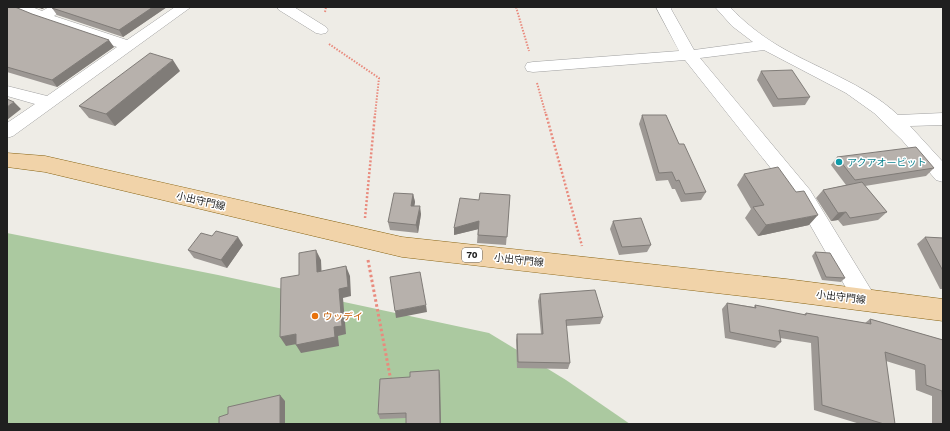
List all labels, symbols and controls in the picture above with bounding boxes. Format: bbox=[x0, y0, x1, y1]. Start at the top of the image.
marker: アクアオービット bbox=[834, 157, 844, 167]
place label: アクアオービット bbox=[847, 157, 927, 168]
street label: 小出守門線 bbox=[175, 190, 227, 212]
road number: 70 bbox=[462, 248, 482, 262]
street label: 小出守門線 bbox=[494, 252, 544, 268]
street label: 小出守門線 bbox=[816, 288, 866, 306]
marker: ウッデイ bbox=[310, 311, 320, 321]
place label: ウッデイ bbox=[323, 311, 363, 322]

